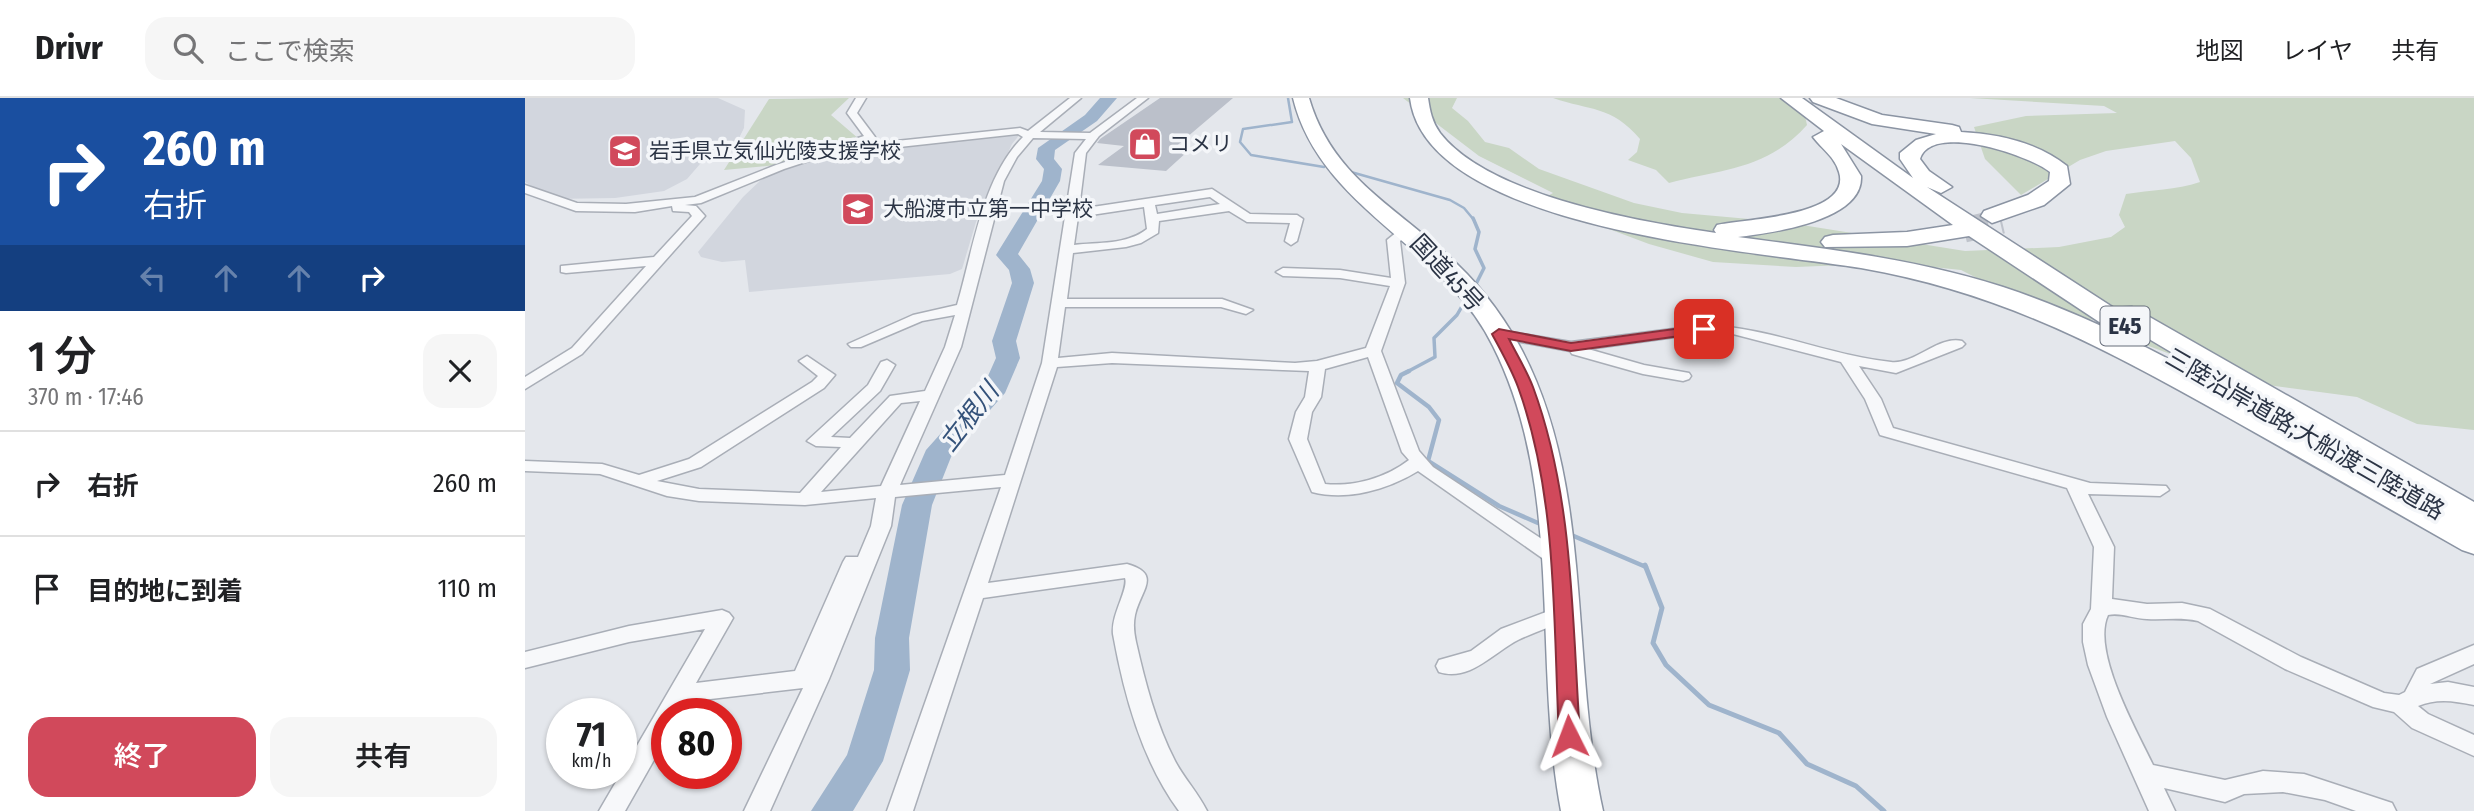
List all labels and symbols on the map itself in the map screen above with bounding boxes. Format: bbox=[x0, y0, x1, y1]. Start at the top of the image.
shop icon: コメリ bbox=[1126, 125, 1164, 163]
place label: コメリ bbox=[1169, 131, 1232, 157]
school or university icon: 岩手県立気仙光陵支援学校 bbox=[606, 132, 644, 170]
place label: 岩手県立気仙光陵支援学校 bbox=[649, 138, 901, 164]
school or university icon: 大船渡市立第一中学校 bbox=[839, 190, 877, 228]
place label: 大船渡市立第一中学校 bbox=[883, 196, 1093, 222]
street label: 国道45号 bbox=[1405, 229, 1489, 317]
pin bbox=[1674, 299, 1734, 359]
road number: E45 bbox=[2101, 306, 2149, 345]
street label: 三陸沿岸道路;大船渡三陸道路 bbox=[2161, 343, 2449, 525]
water label: 立根川 bbox=[933, 374, 1007, 457]
speed limit sign: 80 bbox=[651, 698, 742, 789]
position arrow bbox=[1532, 699, 1606, 773]

